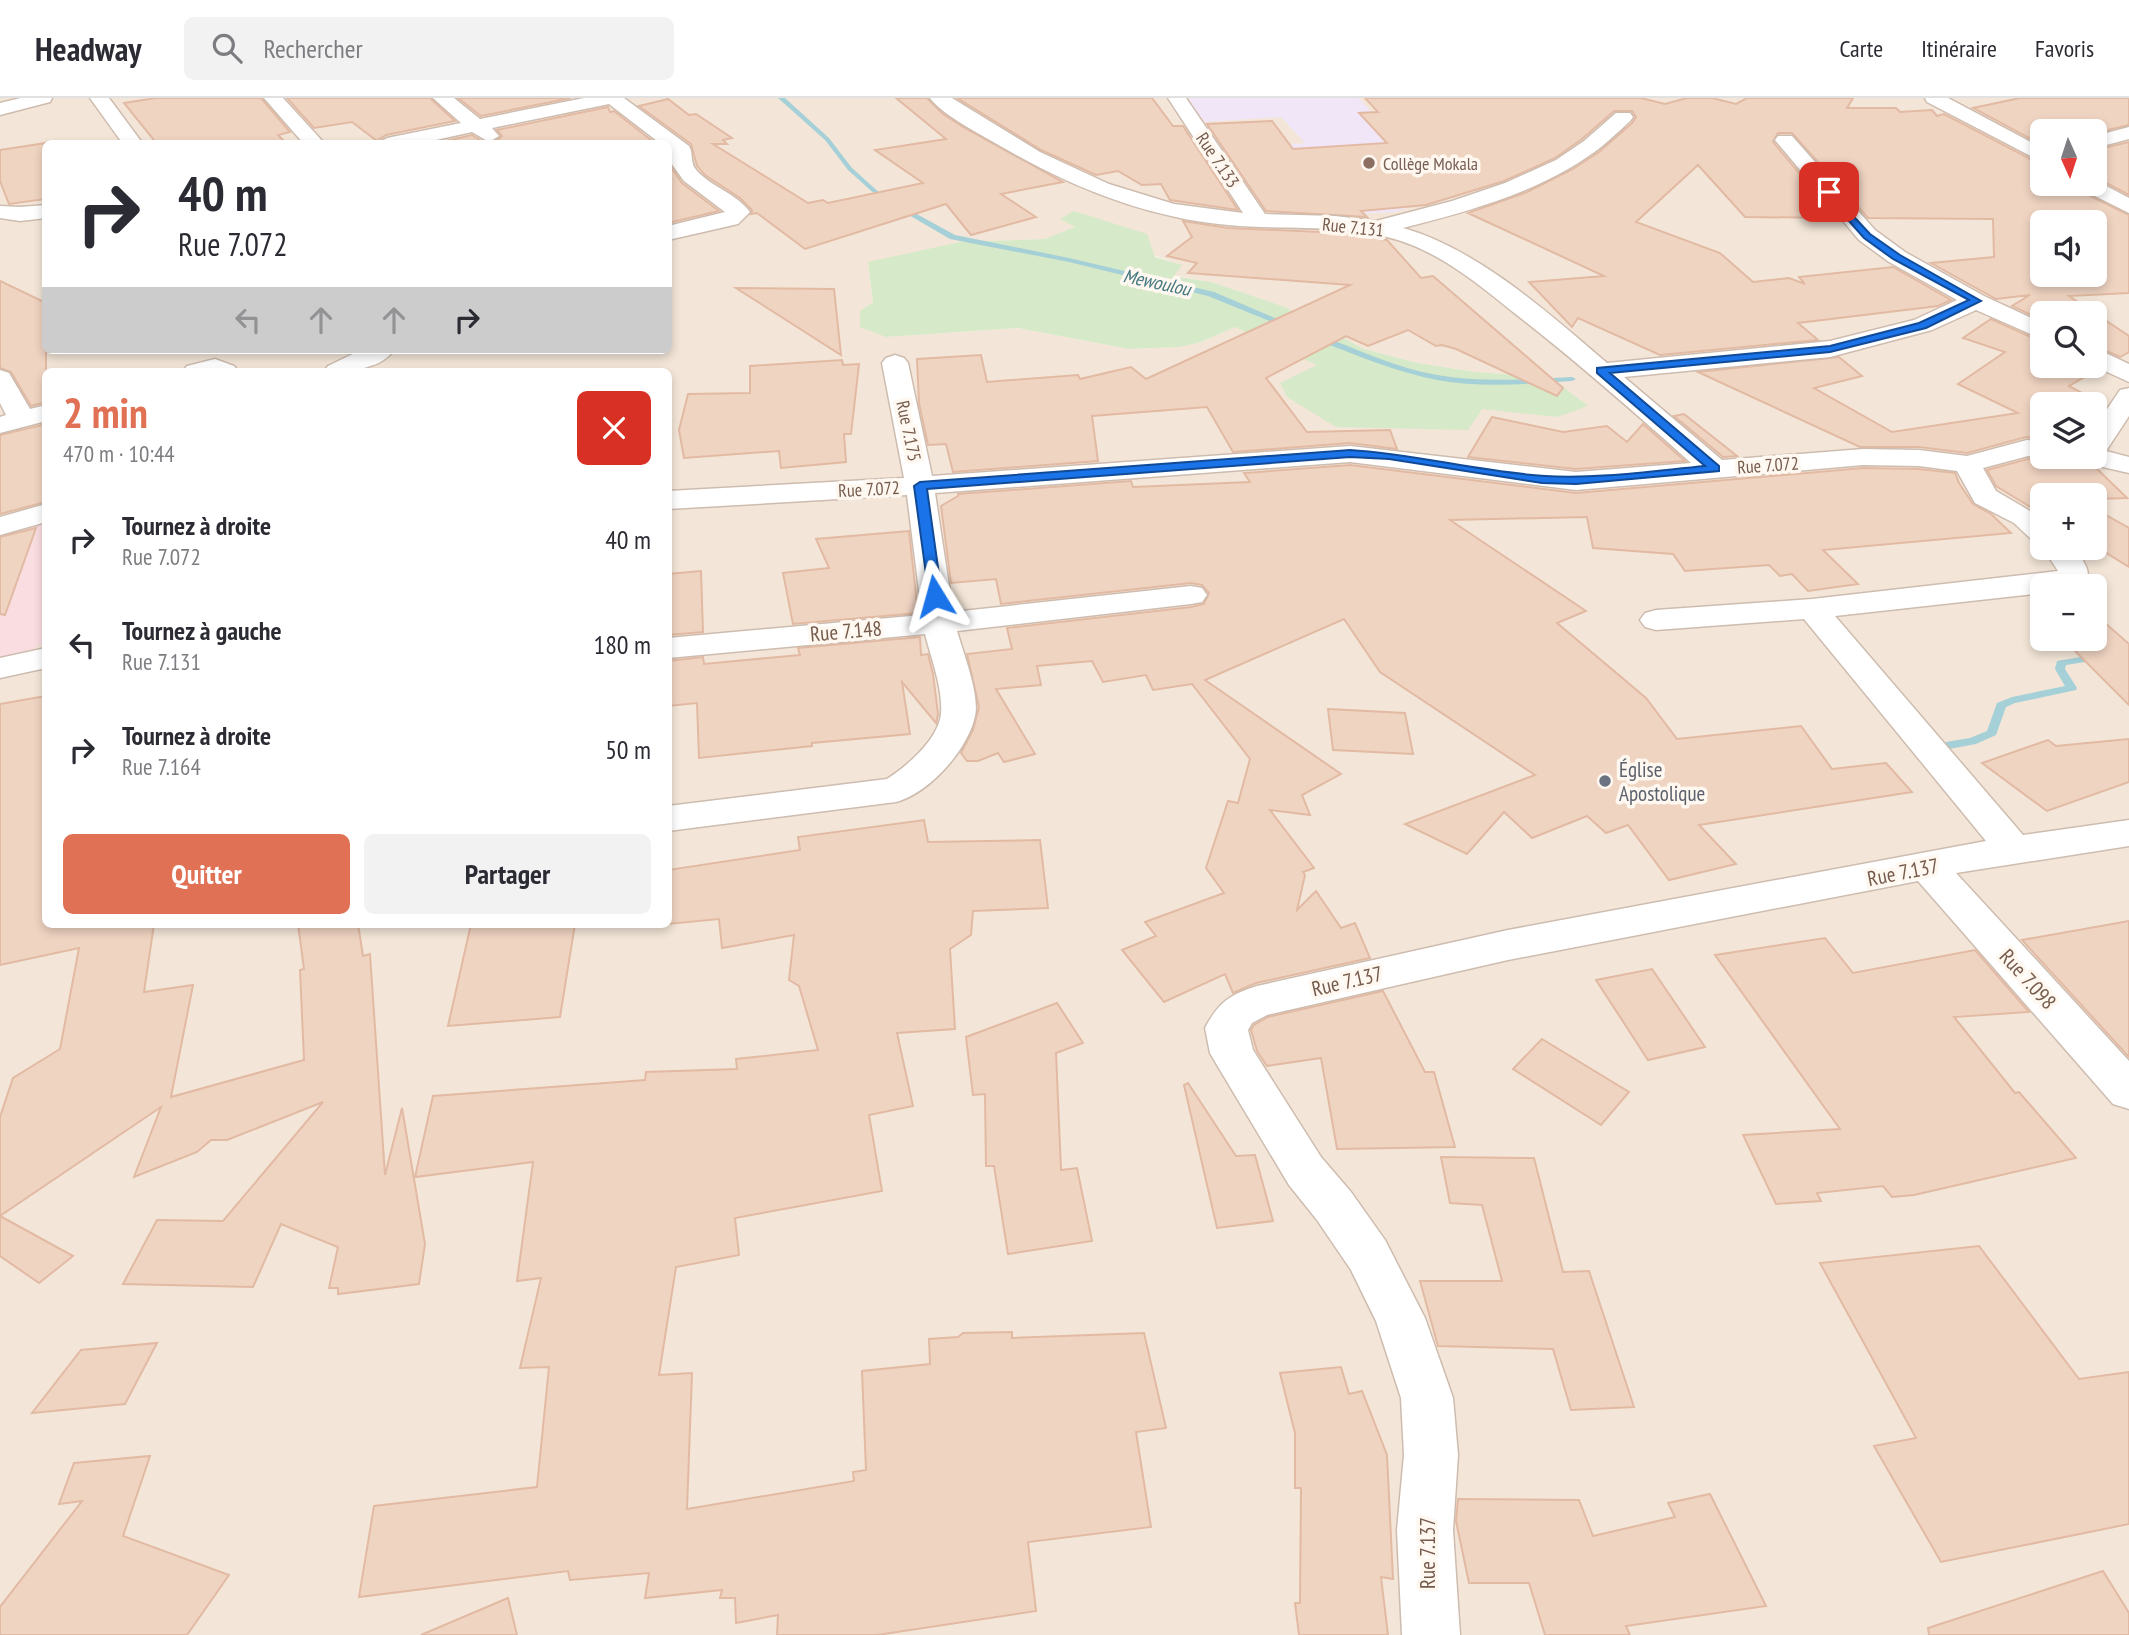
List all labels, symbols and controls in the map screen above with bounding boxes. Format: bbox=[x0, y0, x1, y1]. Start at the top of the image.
search box bbox=[184, 17, 674, 80]
text: Headway bbox=[35, 27, 142, 70]
icon: search bbox=[208, 29, 246, 67]
text: Rechercher bbox=[264, 32, 363, 65]
text: Carte bbox=[1839, 33, 1883, 64]
text: Itinéraire bbox=[1921, 33, 1997, 64]
text: Favoris bbox=[2035, 33, 2094, 64]
north arrow bbox=[2030, 119, 2107, 196]
map controls bbox=[2030, 119, 2107, 651]
street label: Rue 7.133 bbox=[1191, 128, 1245, 192]
place label: Collège Mokala bbox=[1383, 152, 1478, 175]
marker: Collège Mokala bbox=[1361, 155, 1377, 171]
text: 40 m bbox=[178, 161, 267, 225]
pin bbox=[1799, 162, 1859, 222]
icon: right bbox=[63, 168, 154, 259]
icon: arrive bbox=[1810, 173, 1848, 211]
button: sound bbox=[2030, 210, 2107, 287]
street label: Rue 7.131 bbox=[1321, 212, 1385, 242]
text: Rue 7.072 bbox=[178, 223, 288, 265]
water label: Mewoulou bbox=[1121, 263, 1195, 301]
icon: left bbox=[229, 301, 267, 339]
icon: ahead bbox=[302, 301, 340, 339]
icon: ahead bbox=[375, 301, 413, 339]
icon: right bbox=[448, 301, 486, 339]
button: search bbox=[2030, 301, 2107, 378]
text: 2 min bbox=[63, 385, 148, 440]
button: close bbox=[577, 391, 651, 465]
button: layers bbox=[2030, 392, 2107, 469]
street label: Rue 7.175 bbox=[891, 398, 927, 464]
text: 470 m · 10:44 bbox=[63, 439, 175, 468]
street label: Rue 7.072 bbox=[1736, 451, 1800, 479]
street label: Rue 7.072 bbox=[838, 476, 900, 502]
button: + bbox=[2030, 483, 2107, 560]
text: Tournez à droite bbox=[122, 509, 271, 542]
icon: right bbox=[63, 521, 101, 559]
text: 40 m bbox=[605, 523, 651, 556]
text: Rue 7.072 bbox=[122, 542, 201, 571]
position arrow bbox=[898, 559, 972, 633]
button: − bbox=[2030, 574, 2107, 651]
text: Tournez à gauche bbox=[122, 614, 282, 647]
street label: Rue 7.148 bbox=[809, 614, 883, 648]
icon: left bbox=[63, 626, 101, 664]
text: 180 m bbox=[593, 628, 651, 661]
text: Rue 7.131 bbox=[122, 647, 201, 676]
text: Tournez à droite bbox=[122, 719, 271, 752]
icon: right bbox=[63, 731, 101, 769]
text: 50 m bbox=[605, 733, 651, 766]
text: Rue 7.164 bbox=[122, 752, 201, 781]
place label: Église Apostolique bbox=[1619, 756, 1705, 807]
marker: Église Apostolique bbox=[1597, 773, 1613, 789]
button: Quitter bbox=[63, 834, 350, 914]
button: Partager bbox=[364, 834, 651, 914]
street label: Rue 7.137 bbox=[1865, 852, 1941, 892]
street label: Rue 7.098 bbox=[1994, 943, 2062, 1015]
street label: Rue 7.137 bbox=[1309, 960, 1385, 1002]
street label: Rue 7.137 bbox=[1414, 1517, 1441, 1589]

